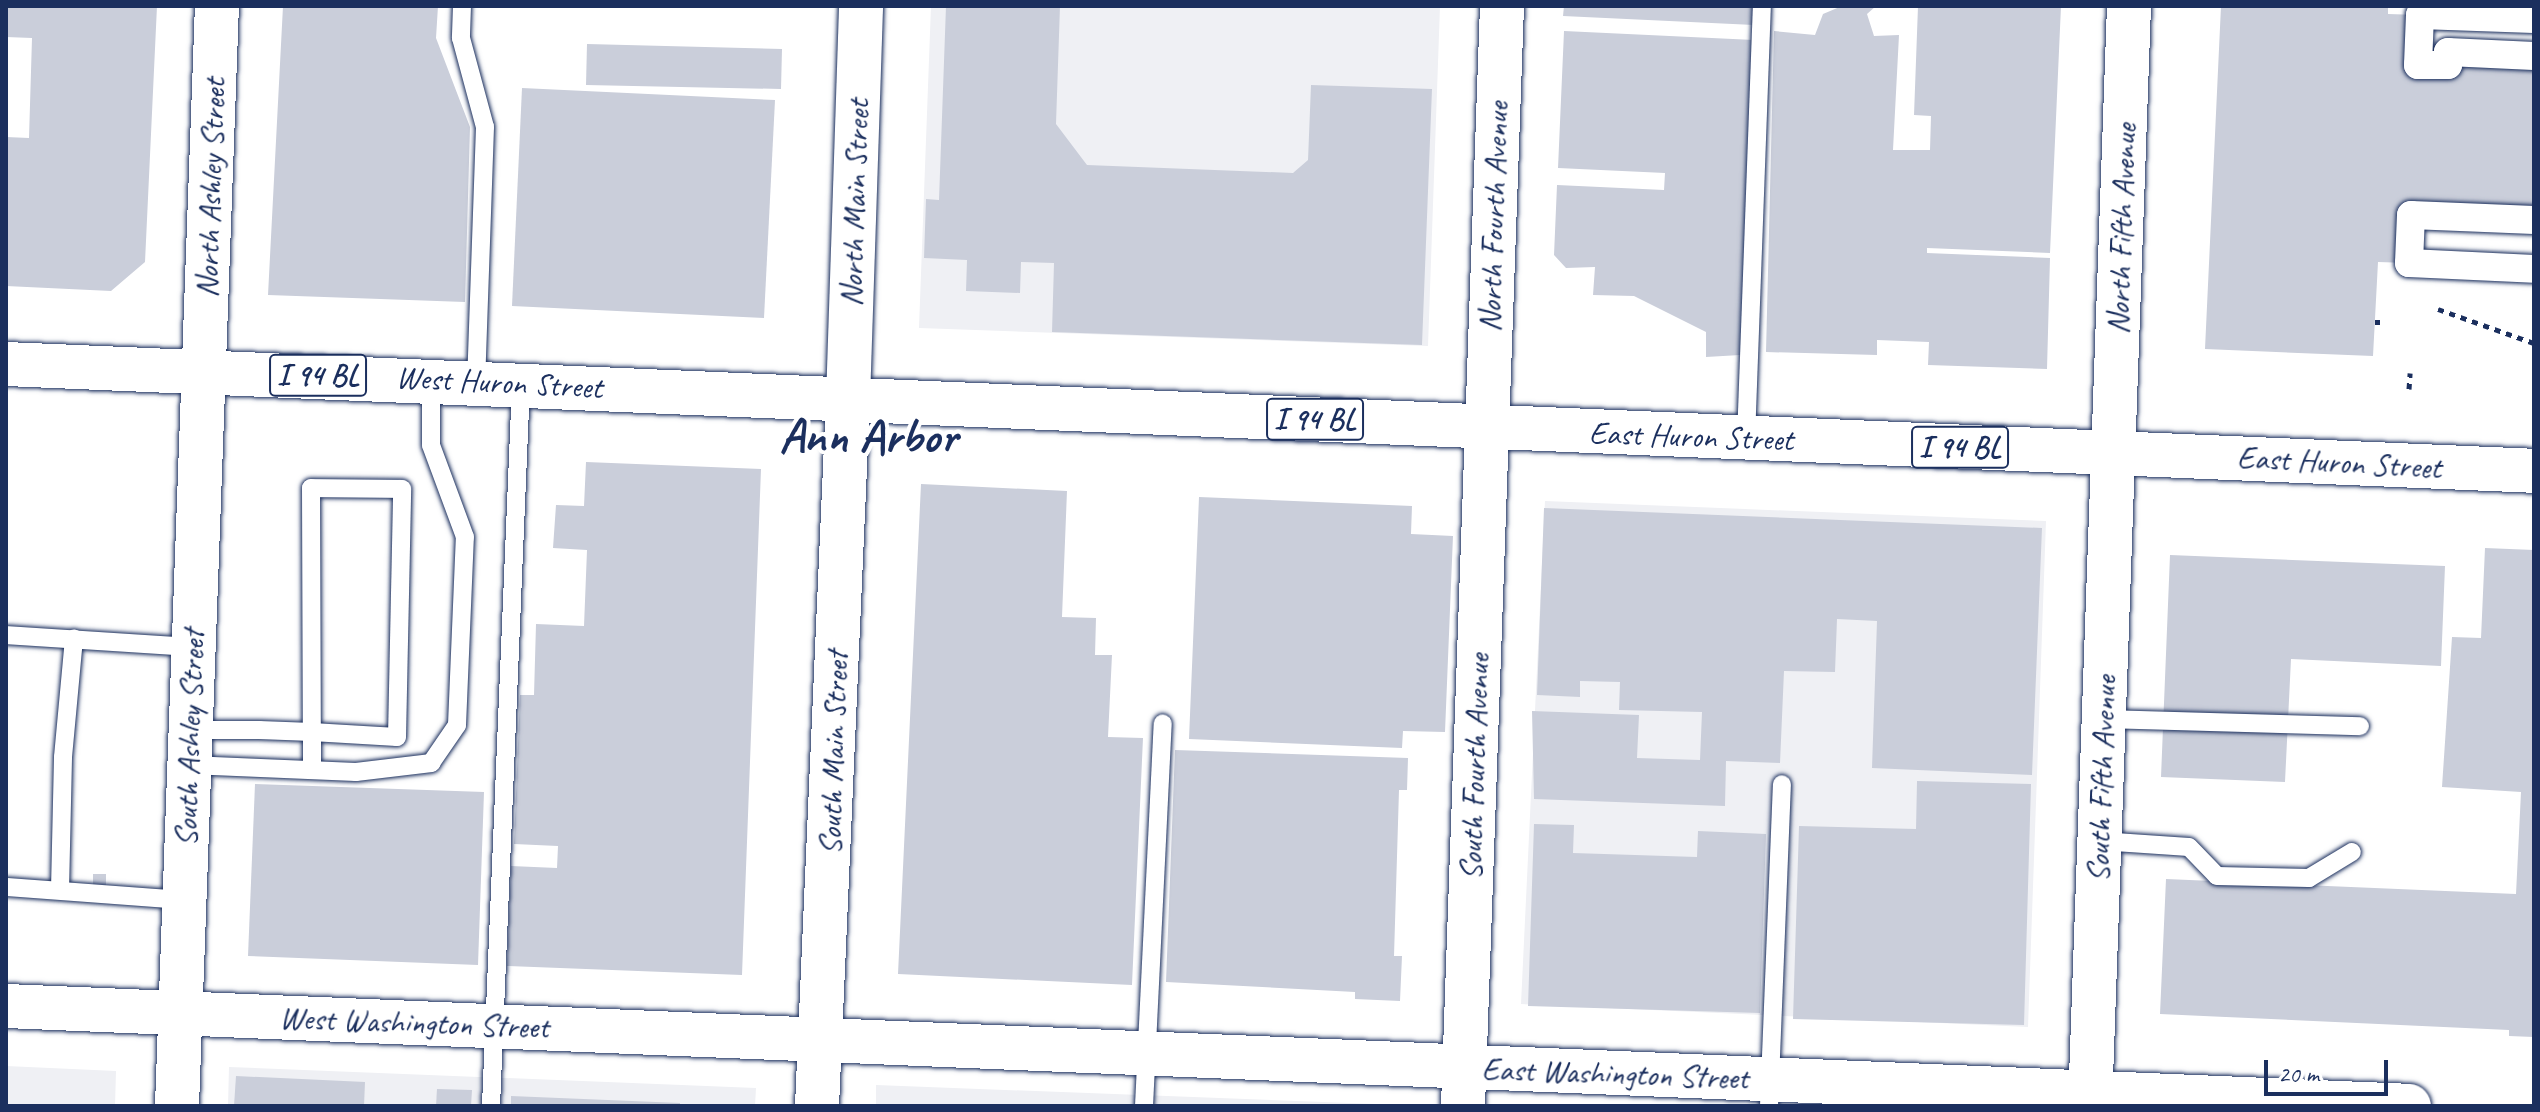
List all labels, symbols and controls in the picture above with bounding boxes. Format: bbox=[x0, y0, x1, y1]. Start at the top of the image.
street label: North Ashley Street bbox=[188, 77, 234, 299]
street label: North Main Street bbox=[832, 98, 878, 308]
street label: North Fourth Avenue bbox=[1471, 102, 1517, 332]
street label: North Fifth Avenue bbox=[2099, 123, 2145, 335]
road number: I 94 BL bbox=[268, 349, 368, 401]
street label: West Huron Street bbox=[394, 358, 604, 408]
road number: I 94 BL bbox=[1265, 393, 1365, 445]
district label: Ann Arbor bbox=[779, 408, 957, 466]
street label: East Huron Street bbox=[1588, 414, 1794, 460]
road number: I 94 BL bbox=[1910, 421, 2010, 473]
street label: East Huron Street bbox=[2236, 438, 2442, 488]
street label: South Ashley Street bbox=[167, 629, 213, 847]
street label: South Main Street bbox=[811, 649, 857, 857]
street label: South Fourth Avenue bbox=[1452, 653, 1498, 881]
street label: South Fifth Avenue bbox=[2079, 675, 2125, 883]
street label: West Washington Street bbox=[278, 999, 550, 1047]
scale bar bbox=[2268, 1044, 2392, 1094]
street label: East Washington Street bbox=[1480, 1050, 1750, 1098]
text: 20 m bbox=[2278, 1059, 2319, 1089]

